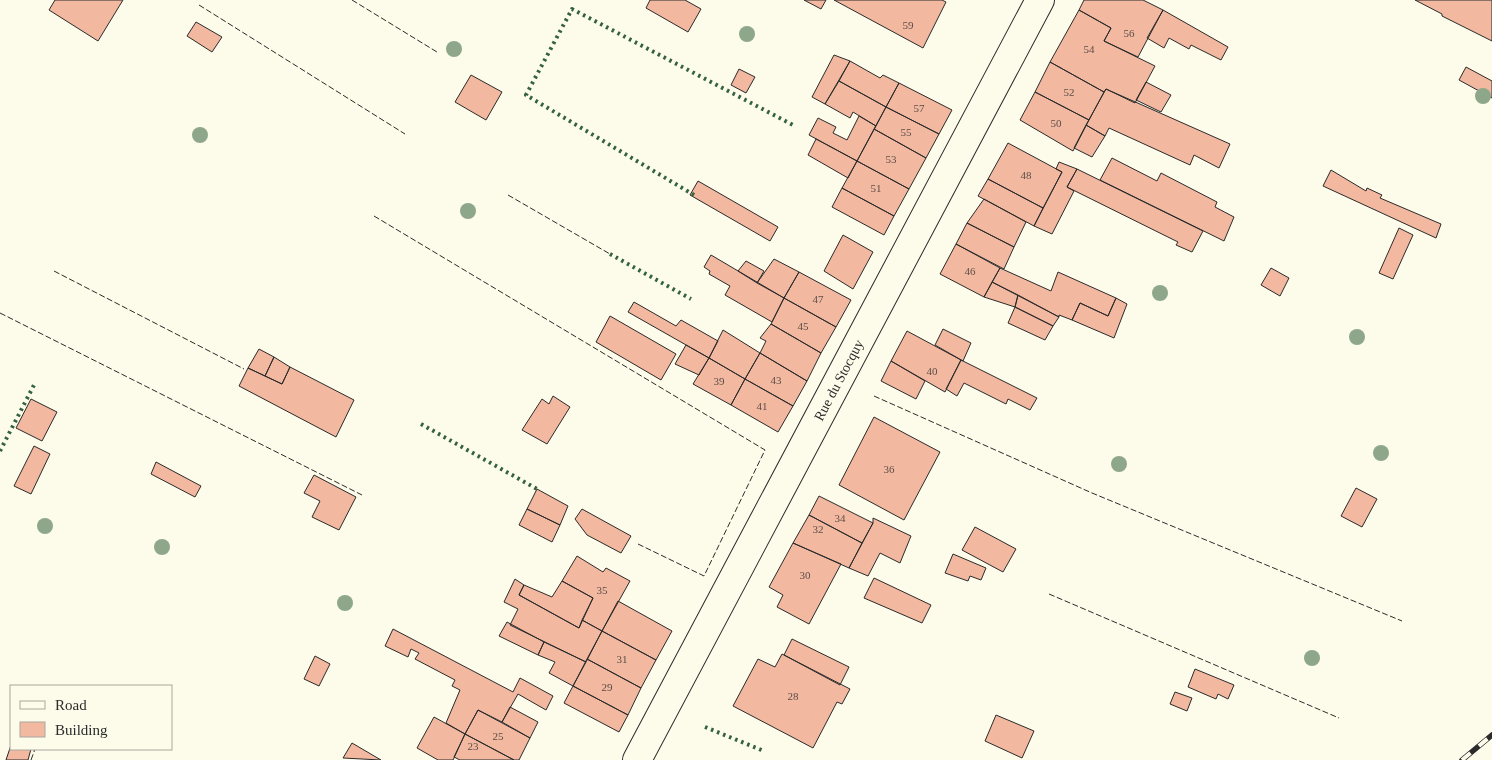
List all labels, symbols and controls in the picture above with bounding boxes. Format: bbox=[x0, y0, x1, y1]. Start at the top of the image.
house number: 59 bbox=[903, 19, 914, 31]
house number: 56 bbox=[1124, 27, 1135, 39]
house number: 54 bbox=[1084, 43, 1095, 55]
house number: 52 bbox=[1064, 86, 1075, 98]
house number: 57 bbox=[914, 102, 925, 114]
house number: 50 bbox=[1051, 117, 1062, 129]
house number: 55 bbox=[901, 126, 912, 138]
house number: 53 bbox=[886, 153, 897, 165]
house number: 48 bbox=[1021, 169, 1032, 181]
house number: 51 bbox=[871, 182, 882, 194]
house number: 46 bbox=[965, 265, 976, 277]
house number: 47 bbox=[813, 293, 824, 305]
house number: 45 bbox=[798, 320, 809, 332]
street label: Rue du Stocquy bbox=[811, 337, 866, 423]
house number: 40 bbox=[927, 365, 938, 377]
house number: 43 bbox=[771, 374, 782, 386]
house number: 39 bbox=[714, 375, 725, 387]
house number: 41 bbox=[757, 400, 768, 412]
house number: 36 bbox=[884, 463, 895, 475]
house number: 34 bbox=[835, 512, 846, 524]
house number: 32 bbox=[813, 523, 824, 535]
house number: 30 bbox=[800, 569, 811, 581]
house number: 35 bbox=[597, 584, 608, 596]
house number: 31 bbox=[617, 653, 628, 665]
house number: 29 bbox=[602, 681, 613, 693]
legend bbox=[10, 685, 172, 750]
house number: 28 bbox=[788, 690, 799, 702]
text: Road bbox=[55, 697, 87, 713]
text: Building bbox=[55, 722, 108, 738]
house number: 25 bbox=[493, 730, 504, 742]
house number: 23 bbox=[468, 740, 479, 752]

